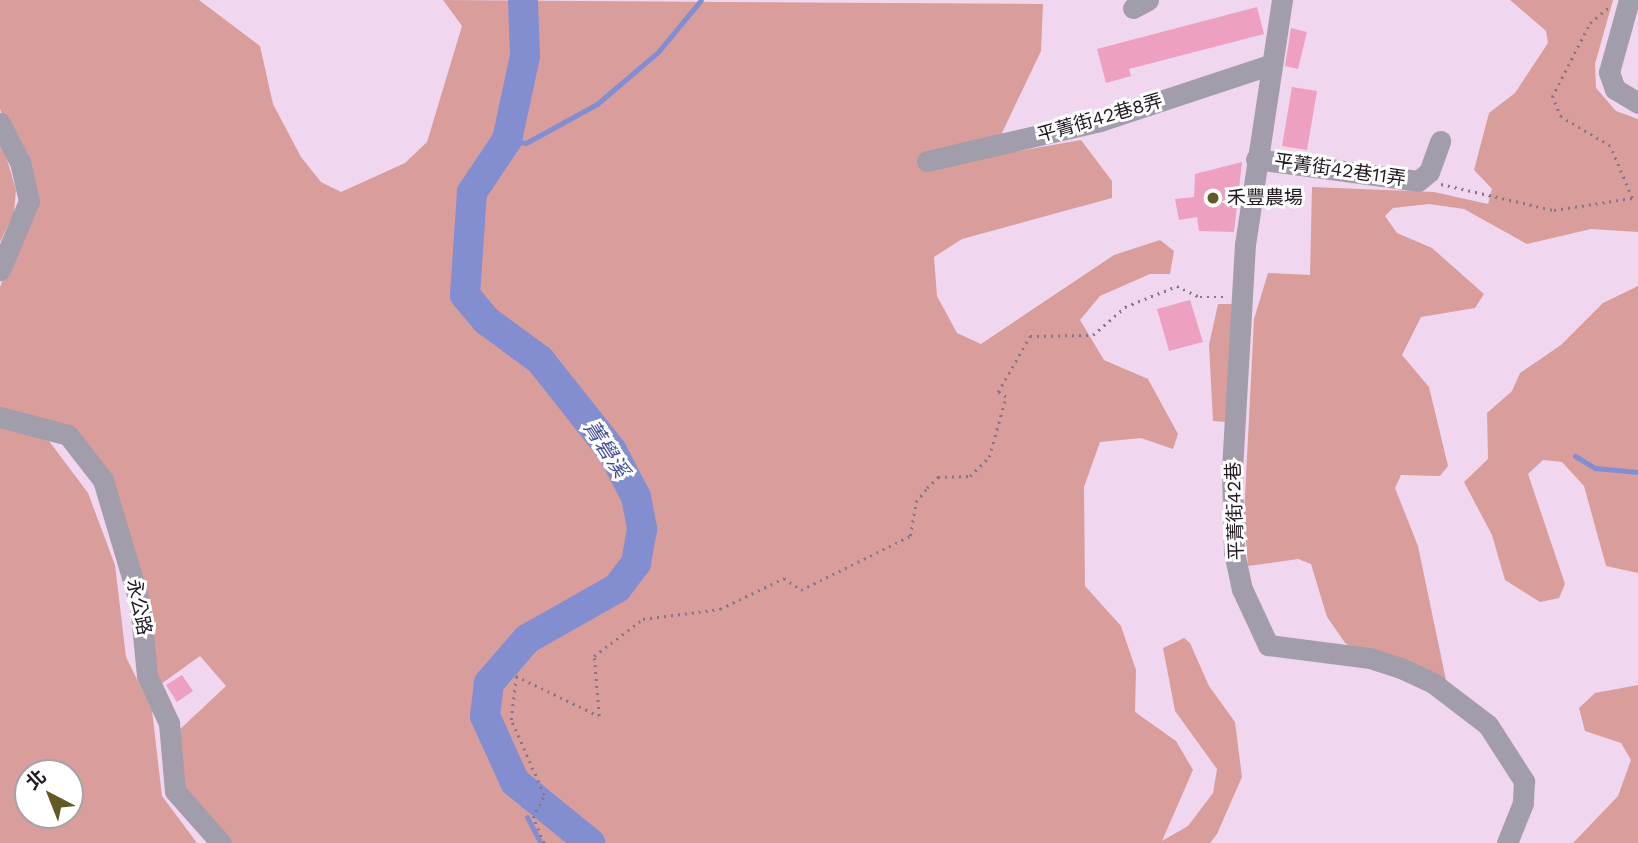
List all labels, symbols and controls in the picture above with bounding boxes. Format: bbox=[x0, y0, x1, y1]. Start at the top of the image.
street label: 平菁街42巷8弄 bbox=[1035, 89, 1165, 147]
street label: 平菁街42巷11弄 bbox=[1273, 149, 1407, 191]
place label: 禾豐農場 bbox=[1227, 187, 1303, 209]
marker: 禾豐農場 bbox=[1205, 190, 1221, 206]
water label: 菁礐溪 bbox=[578, 416, 634, 482]
street label: 平菁街42巷 bbox=[1222, 461, 1248, 561]
street label: 永公路 bbox=[122, 577, 156, 637]
north arrow bbox=[14, 759, 84, 829]
text: 北 bbox=[21, 765, 51, 794]

